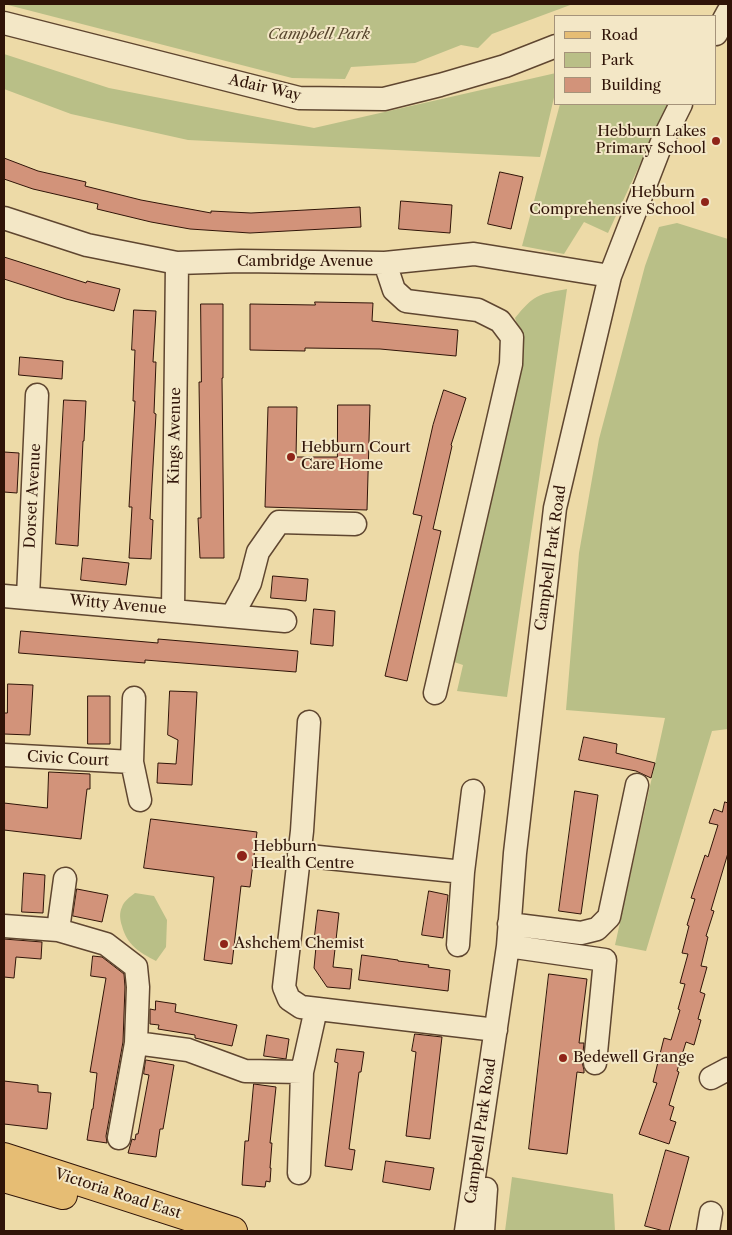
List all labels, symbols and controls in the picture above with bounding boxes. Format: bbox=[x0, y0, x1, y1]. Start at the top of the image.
legend bbox=[554, 15, 717, 105]
text: Road bbox=[601, 25, 638, 44]
park label: Campbell Park bbox=[268, 26, 370, 44]
text: Park bbox=[601, 50, 634, 69]
street label: Adair Way bbox=[227, 71, 303, 105]
text: Building bbox=[601, 75, 661, 94]
place label: Hebburn Lakes Primary School bbox=[596, 123, 706, 158]
marker: Hebburn Lakes Primary School bbox=[710, 135, 722, 147]
place label: Hebburn Comprehensive School bbox=[529, 184, 695, 219]
marker: Hebburn Comprehensive School bbox=[699, 196, 711, 208]
street label: Cambridge Avenue bbox=[237, 253, 373, 271]
street label: Kings Avenue bbox=[165, 387, 185, 485]
place label: Hebburn Court Care Home bbox=[301, 439, 411, 474]
street label: Dorset Avenue bbox=[21, 443, 45, 549]
marker: Hebburn Court Care Home bbox=[285, 451, 297, 463]
street label: Campbell Park Road bbox=[532, 484, 570, 632]
street label: Witty Avenue bbox=[69, 592, 167, 618]
street label: Civic Court bbox=[27, 748, 109, 770]
place label: Hebburn Health Centre bbox=[253, 838, 354, 873]
marker: Hebburn Health Centre bbox=[235, 849, 249, 863]
place label: Ashchem Chemist bbox=[234, 935, 364, 953]
marker: Ashchem Chemist bbox=[218, 938, 230, 950]
place label: Bedewell Grange bbox=[573, 1049, 694, 1067]
marker: Bedewell Grange bbox=[557, 1052, 569, 1064]
street label: Campbell Park Road bbox=[462, 1057, 500, 1205]
street label: Victoria Road East bbox=[53, 1165, 183, 1223]

